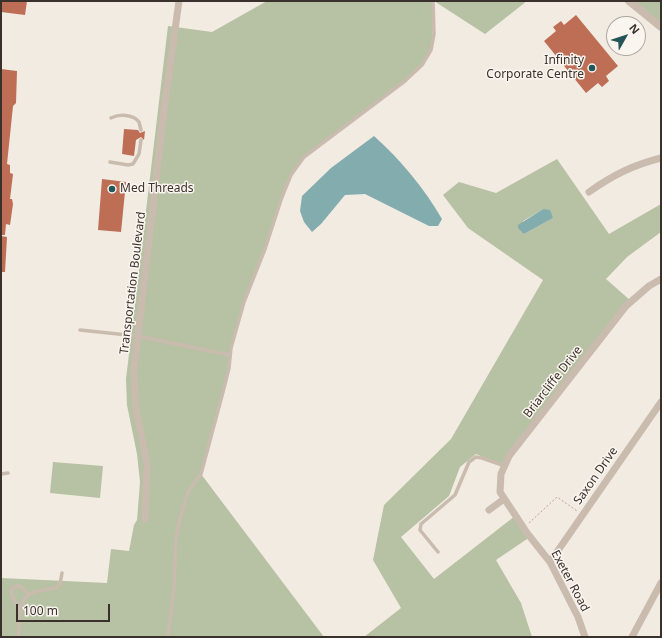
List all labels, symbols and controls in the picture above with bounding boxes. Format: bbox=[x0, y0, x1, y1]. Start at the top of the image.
north arrow bbox=[606, 16, 646, 56]
text: N bbox=[626, 21, 644, 37]
place label: Infinity Corporate Centre bbox=[486, 54, 584, 82]
marker: Infinity Corporate Centre bbox=[587, 63, 597, 73]
place label: Med Threads bbox=[120, 182, 194, 196]
marker: Med Threads bbox=[107, 184, 117, 194]
street label: Transportation Boulevard bbox=[117, 211, 149, 355]
street label: Briarcliffe Drive bbox=[521, 343, 585, 421]
street label: Saxon Drive bbox=[571, 444, 621, 508]
street label: Exeter Road bbox=[548, 548, 592, 614]
scale bar bbox=[18, 596, 112, 622]
text: 100 m bbox=[23, 602, 58, 619]

